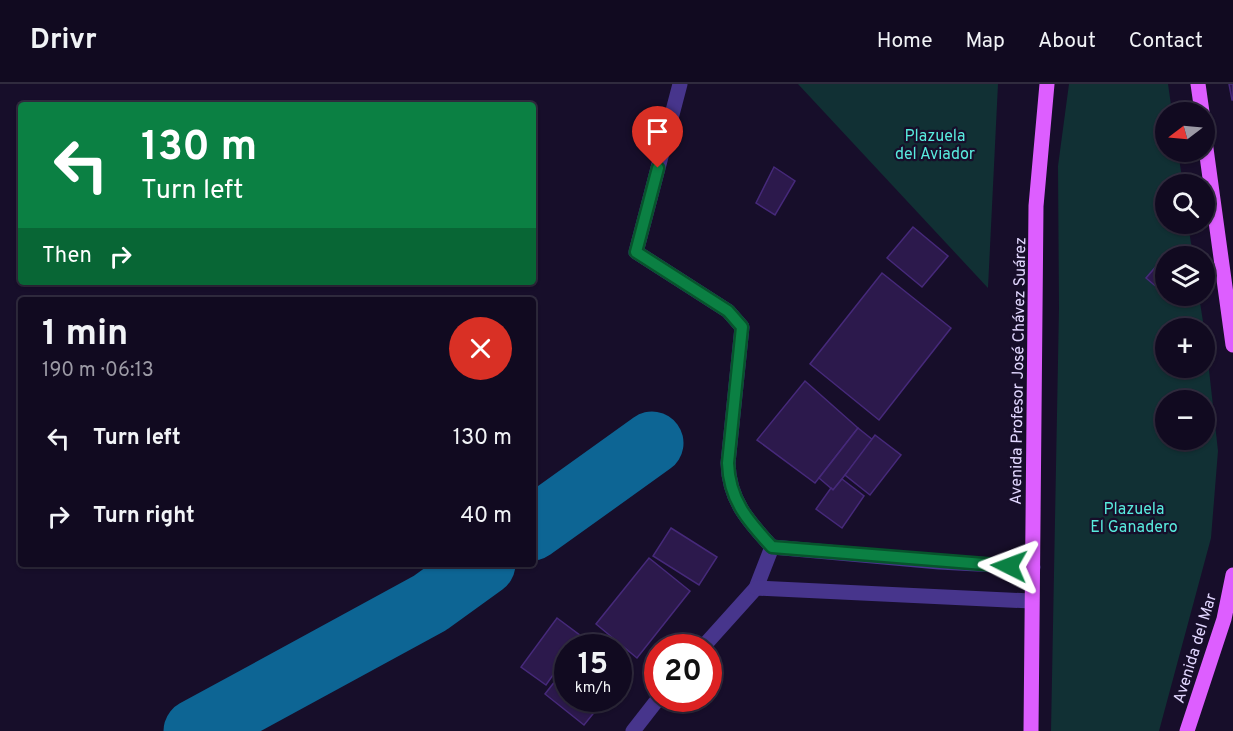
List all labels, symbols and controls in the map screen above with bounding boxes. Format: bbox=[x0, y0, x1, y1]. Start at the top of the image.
text: Drivr bbox=[30, 23, 97, 59]
text: Home bbox=[877, 28, 933, 55]
text: Map bbox=[966, 28, 1005, 55]
text: About bbox=[1038, 28, 1096, 55]
text: Contact bbox=[1129, 28, 1203, 55]
north arrow bbox=[1155, 102, 1215, 162]
map controls bbox=[1155, 102, 1215, 450]
pin bbox=[632, 106, 683, 168]
icon: arrive bbox=[641, 115, 674, 148]
text: 130 m bbox=[141, 122, 257, 175]
icon: left bbox=[42, 126, 120, 204]
park label: Plazuela del Aviador bbox=[895, 127, 975, 165]
text: Turn left bbox=[141, 174, 243, 208]
button: search bbox=[1155, 174, 1215, 234]
street label: Avenida Profesor José Chávez Suárez bbox=[1007, 237, 1031, 505]
icon: right bbox=[104, 240, 137, 273]
text: Then bbox=[42, 243, 92, 270]
button: layers bbox=[1155, 246, 1215, 306]
text: 1 min bbox=[42, 312, 128, 358]
button: close bbox=[449, 317, 512, 380]
button: + bbox=[1155, 318, 1215, 378]
text: 190 m · 06:13 bbox=[42, 358, 154, 384]
button: − bbox=[1155, 390, 1215, 450]
icon: left bbox=[42, 422, 75, 455]
text: Turn left bbox=[93, 425, 181, 452]
text: 130 m bbox=[453, 425, 512, 452]
icon: right bbox=[42, 500, 75, 533]
park label: Plazuela El Ganadero bbox=[1090, 500, 1178, 538]
text: Turn right bbox=[93, 503, 195, 530]
text: 40 m bbox=[460, 503, 512, 530]
position arrow bbox=[977, 534, 1041, 598]
street label: Avenida del Mar bbox=[1170, 591, 1222, 706]
speed limit sign: 20 bbox=[644, 634, 722, 712]
text: 15 bbox=[578, 647, 608, 684]
text: km/h bbox=[575, 679, 611, 698]

